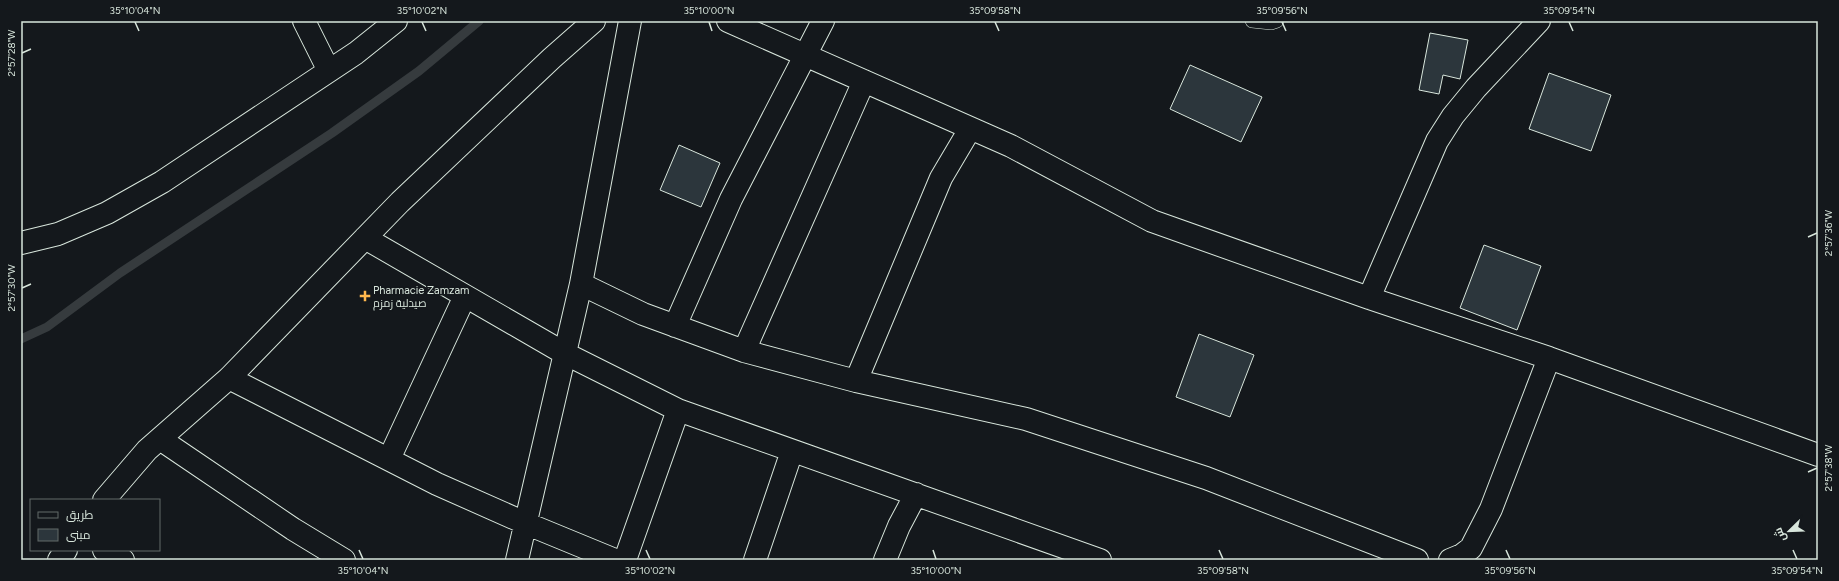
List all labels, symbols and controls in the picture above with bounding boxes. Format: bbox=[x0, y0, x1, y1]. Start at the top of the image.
text: 35°10'04"N bbox=[110, 4, 160, 17]
text: 35°10'02"N bbox=[397, 4, 447, 17]
text: 35°10'00"N bbox=[683, 4, 735, 17]
text: 35°09'58"N bbox=[969, 4, 1021, 17]
text: 35°09'56"N bbox=[1256, 4, 1308, 17]
text: 35°09'54"N bbox=[1543, 4, 1595, 17]
text: 2°57'28"W bbox=[5, 29, 18, 76]
text: 2°57'36"W bbox=[1822, 209, 1835, 256]
text: 2°57'30"W bbox=[5, 264, 18, 312]
place label: Pharmacie Zamzam صيدلية زمزم bbox=[373, 284, 469, 311]
marker: Pharmacie Zamzam صيدلية زمزم bbox=[360, 291, 370, 301]
text: 2°57'38"W bbox=[1822, 444, 1835, 491]
legend bbox=[30, 499, 160, 551]
text: طريق bbox=[66, 508, 94, 522]
north arrow bbox=[1769, 511, 1809, 551]
text: ش bbox=[1772, 526, 1789, 544]
text: مبنى bbox=[66, 528, 91, 542]
text: 35°10'04"N bbox=[338, 564, 388, 577]
text: 35°10'02"N bbox=[625, 564, 675, 577]
text: 35°10'00"N bbox=[910, 564, 962, 577]
text: 35°09'58"N bbox=[1197, 564, 1249, 577]
text: 35°09'56"N bbox=[1484, 564, 1536, 577]
text: 35°09'54"N bbox=[1771, 564, 1823, 577]

